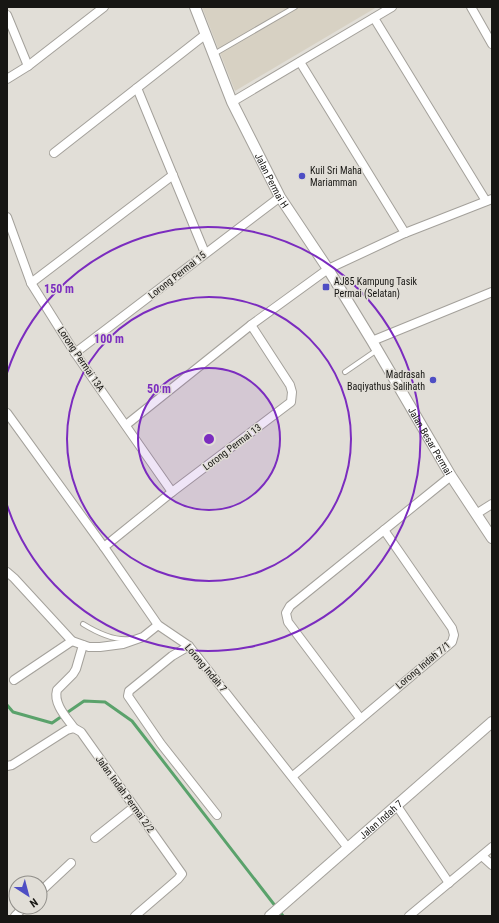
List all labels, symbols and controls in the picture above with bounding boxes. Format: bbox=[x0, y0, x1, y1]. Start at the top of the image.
street label: Jalan Permai H bbox=[253, 151, 291, 210]
place label: Kuil Sri Maha Mariamman bbox=[310, 165, 362, 188]
marker: Kuil Sri Maha Mariamman bbox=[297, 171, 307, 181]
street label: Lorong Permai 15 bbox=[146, 249, 208, 301]
place label: AJ85 Kampung Tasik Permai (Selatan) bbox=[334, 276, 417, 300]
text: 150 m bbox=[44, 282, 74, 296]
marker: AJ85 Kampung Tasik Permai (Selatan) bbox=[321, 282, 331, 292]
street label: Lorong Permai 13A bbox=[55, 325, 107, 394]
text: 100 m bbox=[94, 332, 124, 346]
place label: Madrasah Baqiyathus Salihath bbox=[347, 369, 425, 392]
marker: Madrasah Baqiyathus Salihath bbox=[428, 375, 438, 385]
text: 50 m bbox=[147, 382, 171, 396]
street label: Jalan Besar Permai bbox=[406, 405, 455, 477]
street label: Lorong Permai 13 bbox=[201, 422, 263, 472]
centre of rings bbox=[202, 432, 216, 446]
street label: Lorong Indah 7/1 bbox=[394, 639, 452, 691]
street label: Lorong Indah 7 bbox=[183, 642, 229, 694]
street label: Jalan Indah Permai 2/2 bbox=[94, 754, 156, 834]
street label: Jalan Indah 7 bbox=[357, 798, 404, 841]
north arrow bbox=[8, 875, 48, 915]
text: N bbox=[27, 895, 40, 910]

